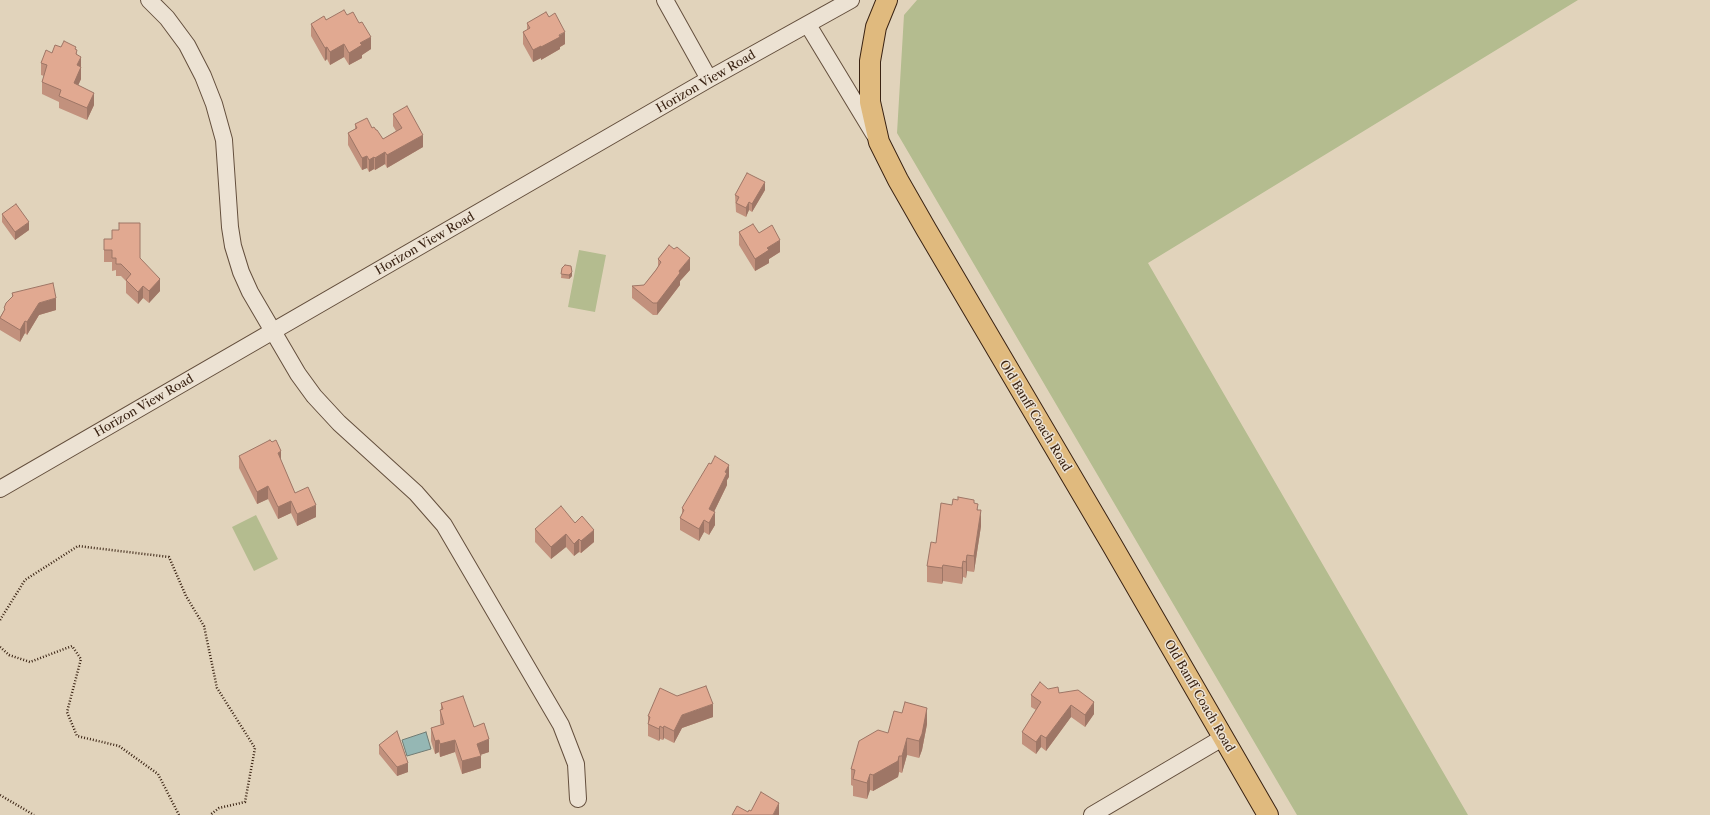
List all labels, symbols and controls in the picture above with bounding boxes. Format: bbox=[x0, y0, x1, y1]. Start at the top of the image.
street label: Horizon View Road bbox=[654, 48, 758, 116]
street label: Horizon View Road bbox=[373, 210, 477, 278]
street label: Old Banff Coach Road bbox=[996, 358, 1074, 474]
street label: Horizon View Road bbox=[92, 372, 196, 440]
street label: Old Banff Coach Road bbox=[1161, 637, 1237, 755]

